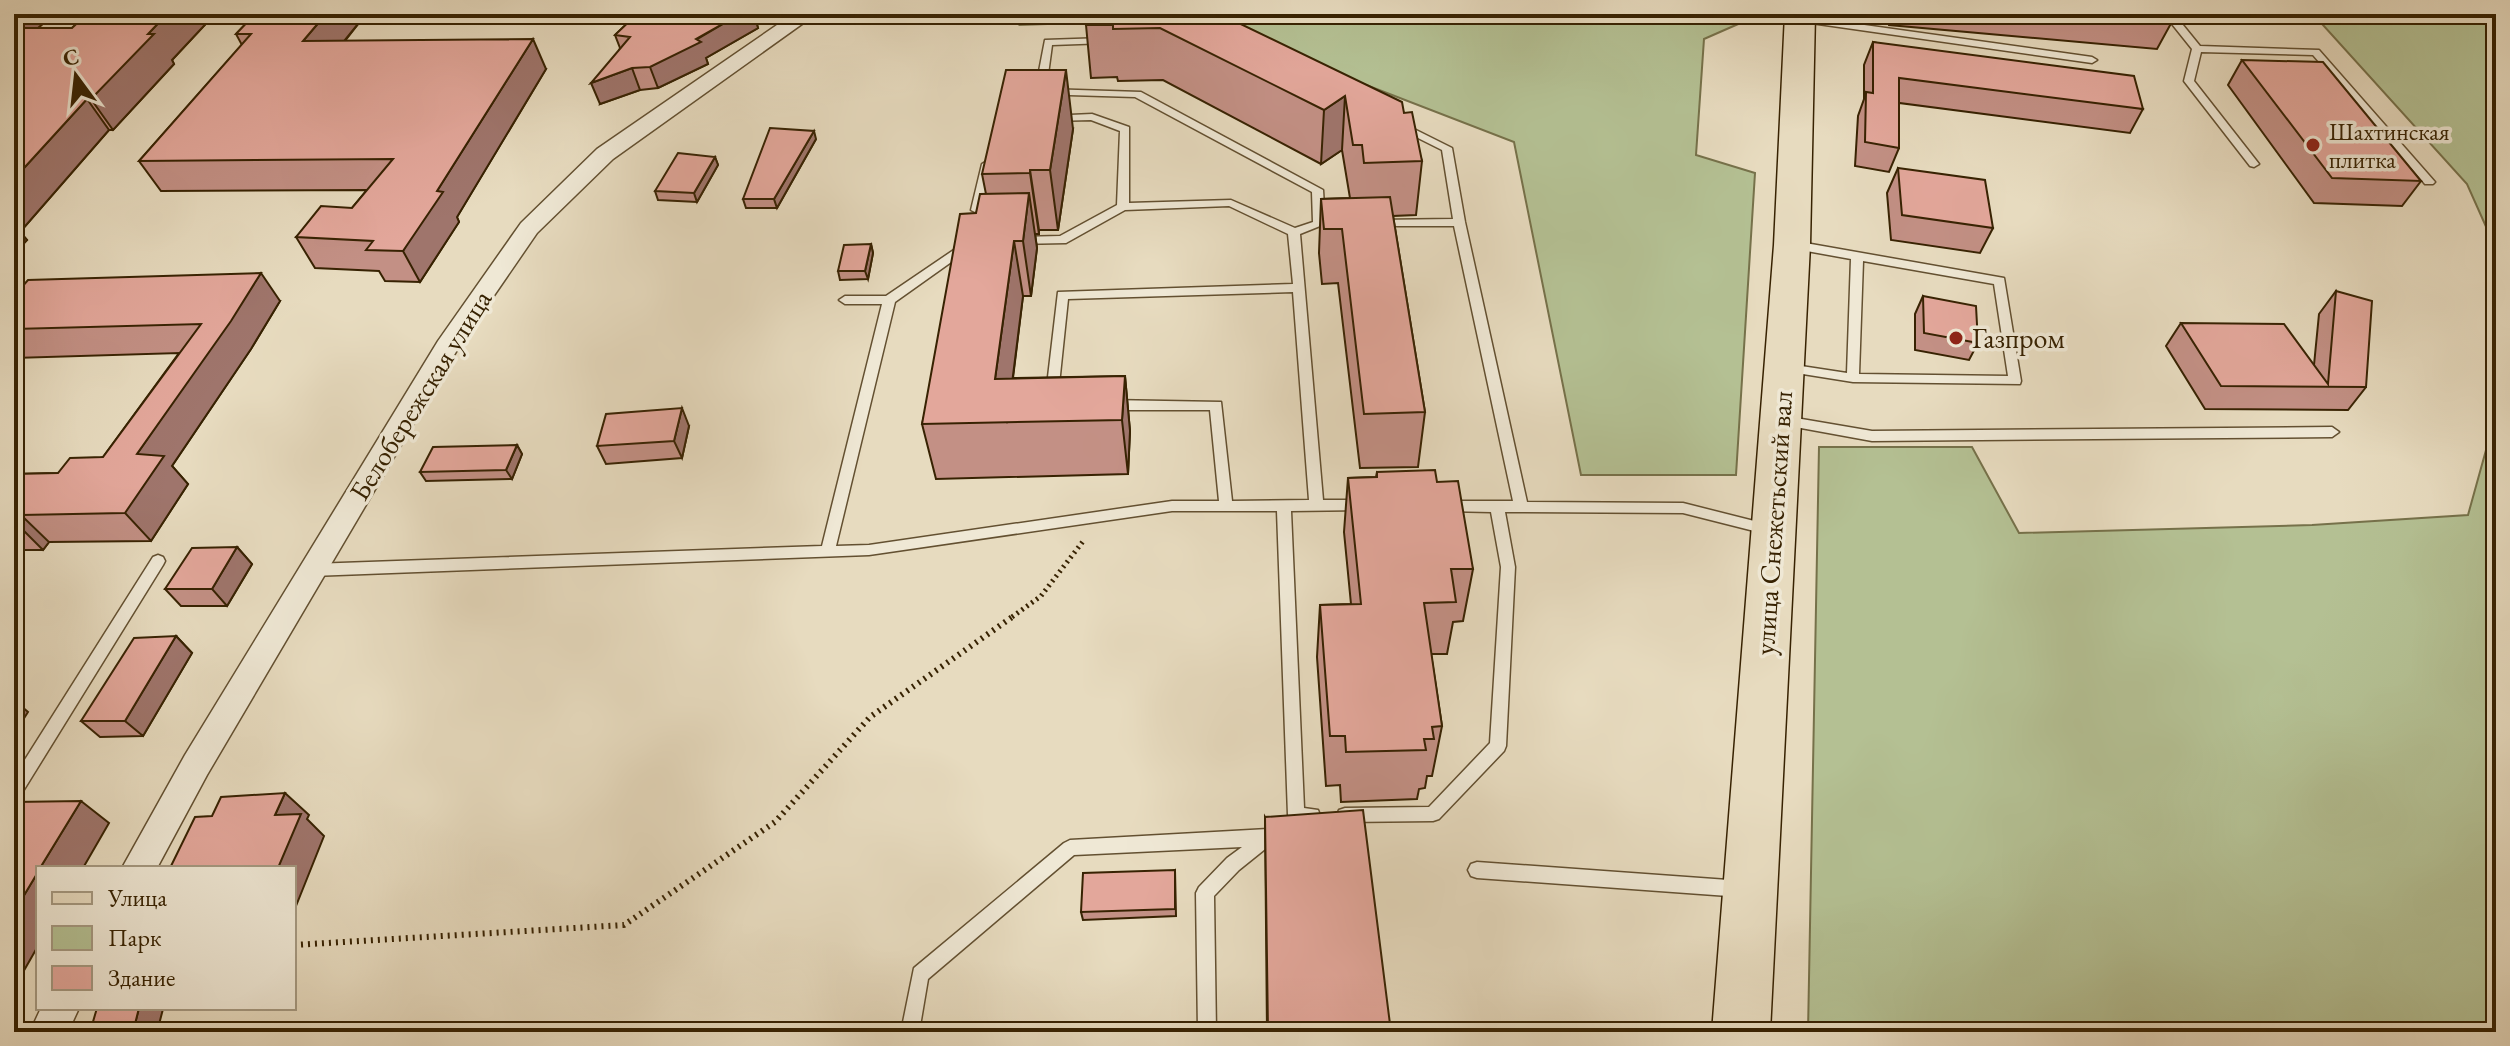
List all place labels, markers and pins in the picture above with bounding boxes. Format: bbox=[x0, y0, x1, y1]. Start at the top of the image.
place label: Шахтинская плитка bbox=[2329, 116, 2450, 175]
marker: Шахтинская плитка bbox=[2304, 136, 2322, 154]
place label: Газпром bbox=[1972, 320, 2065, 356]
marker: Газпром bbox=[1947, 329, 1965, 347]

